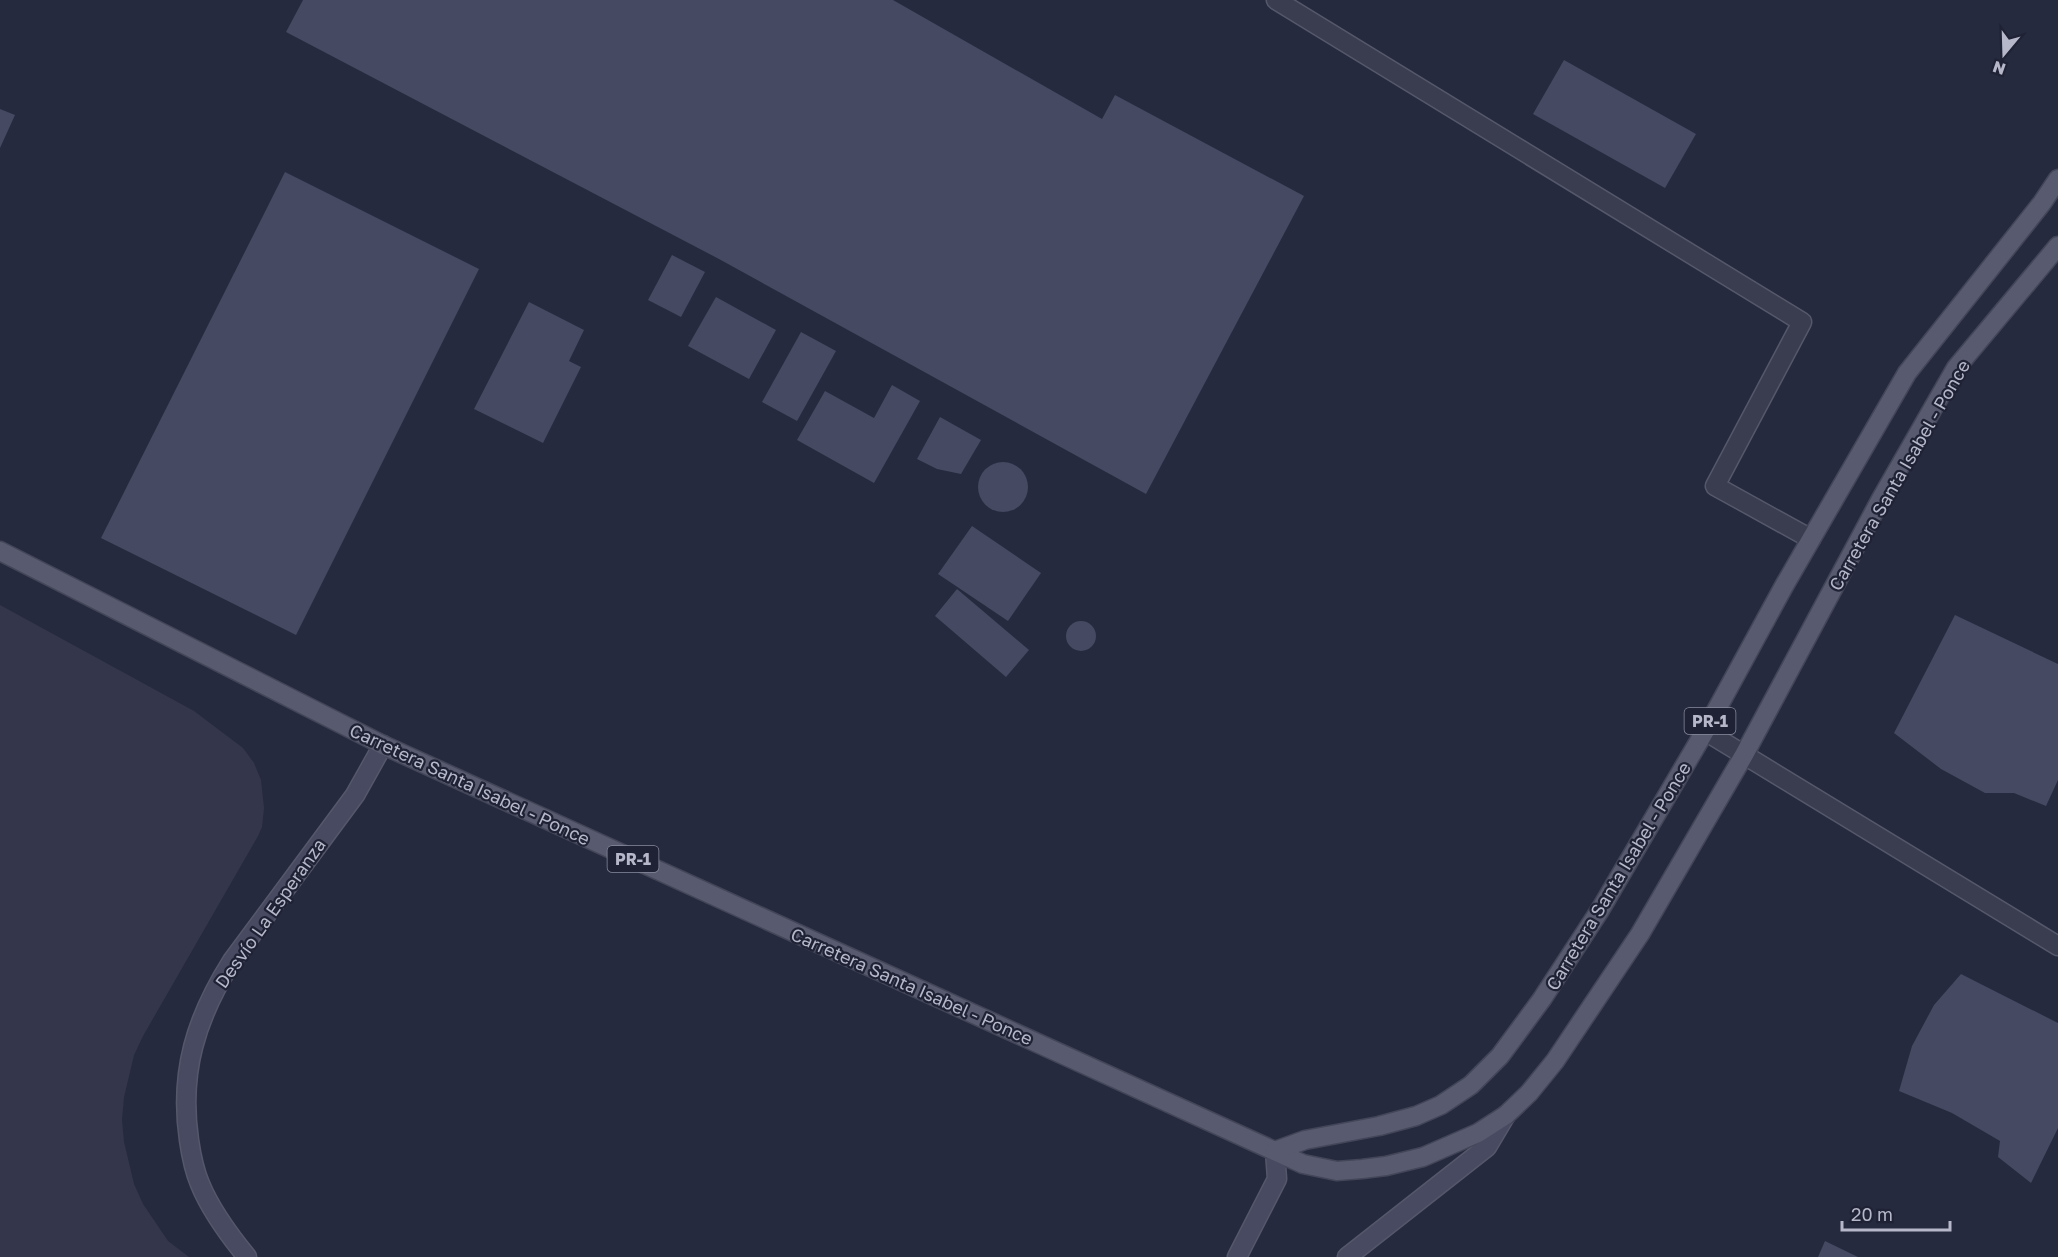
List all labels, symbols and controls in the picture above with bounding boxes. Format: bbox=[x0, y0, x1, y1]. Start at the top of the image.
north arrow bbox=[1974, 24, 2034, 84]
text: N bbox=[1990, 57, 2008, 80]
street label: Carretera Santa Isabel - Ponce bbox=[1824, 356, 1974, 594]
road number: PR-1 bbox=[1684, 708, 1736, 734]
street label: Carretera Santa Isabel - Ponce bbox=[346, 719, 594, 849]
street label: Carretera Santa Isabel - Ponce bbox=[1541, 758, 1695, 994]
street label: Desvío La Esperanza bbox=[210, 834, 330, 992]
road number: PR-1 bbox=[608, 846, 658, 872]
street label: Carretera Santa Isabel - Ponce bbox=[788, 923, 1036, 1049]
scale bar bbox=[1842, 1194, 1950, 1232]
text: 20 m bbox=[1851, 1203, 1893, 1225]

